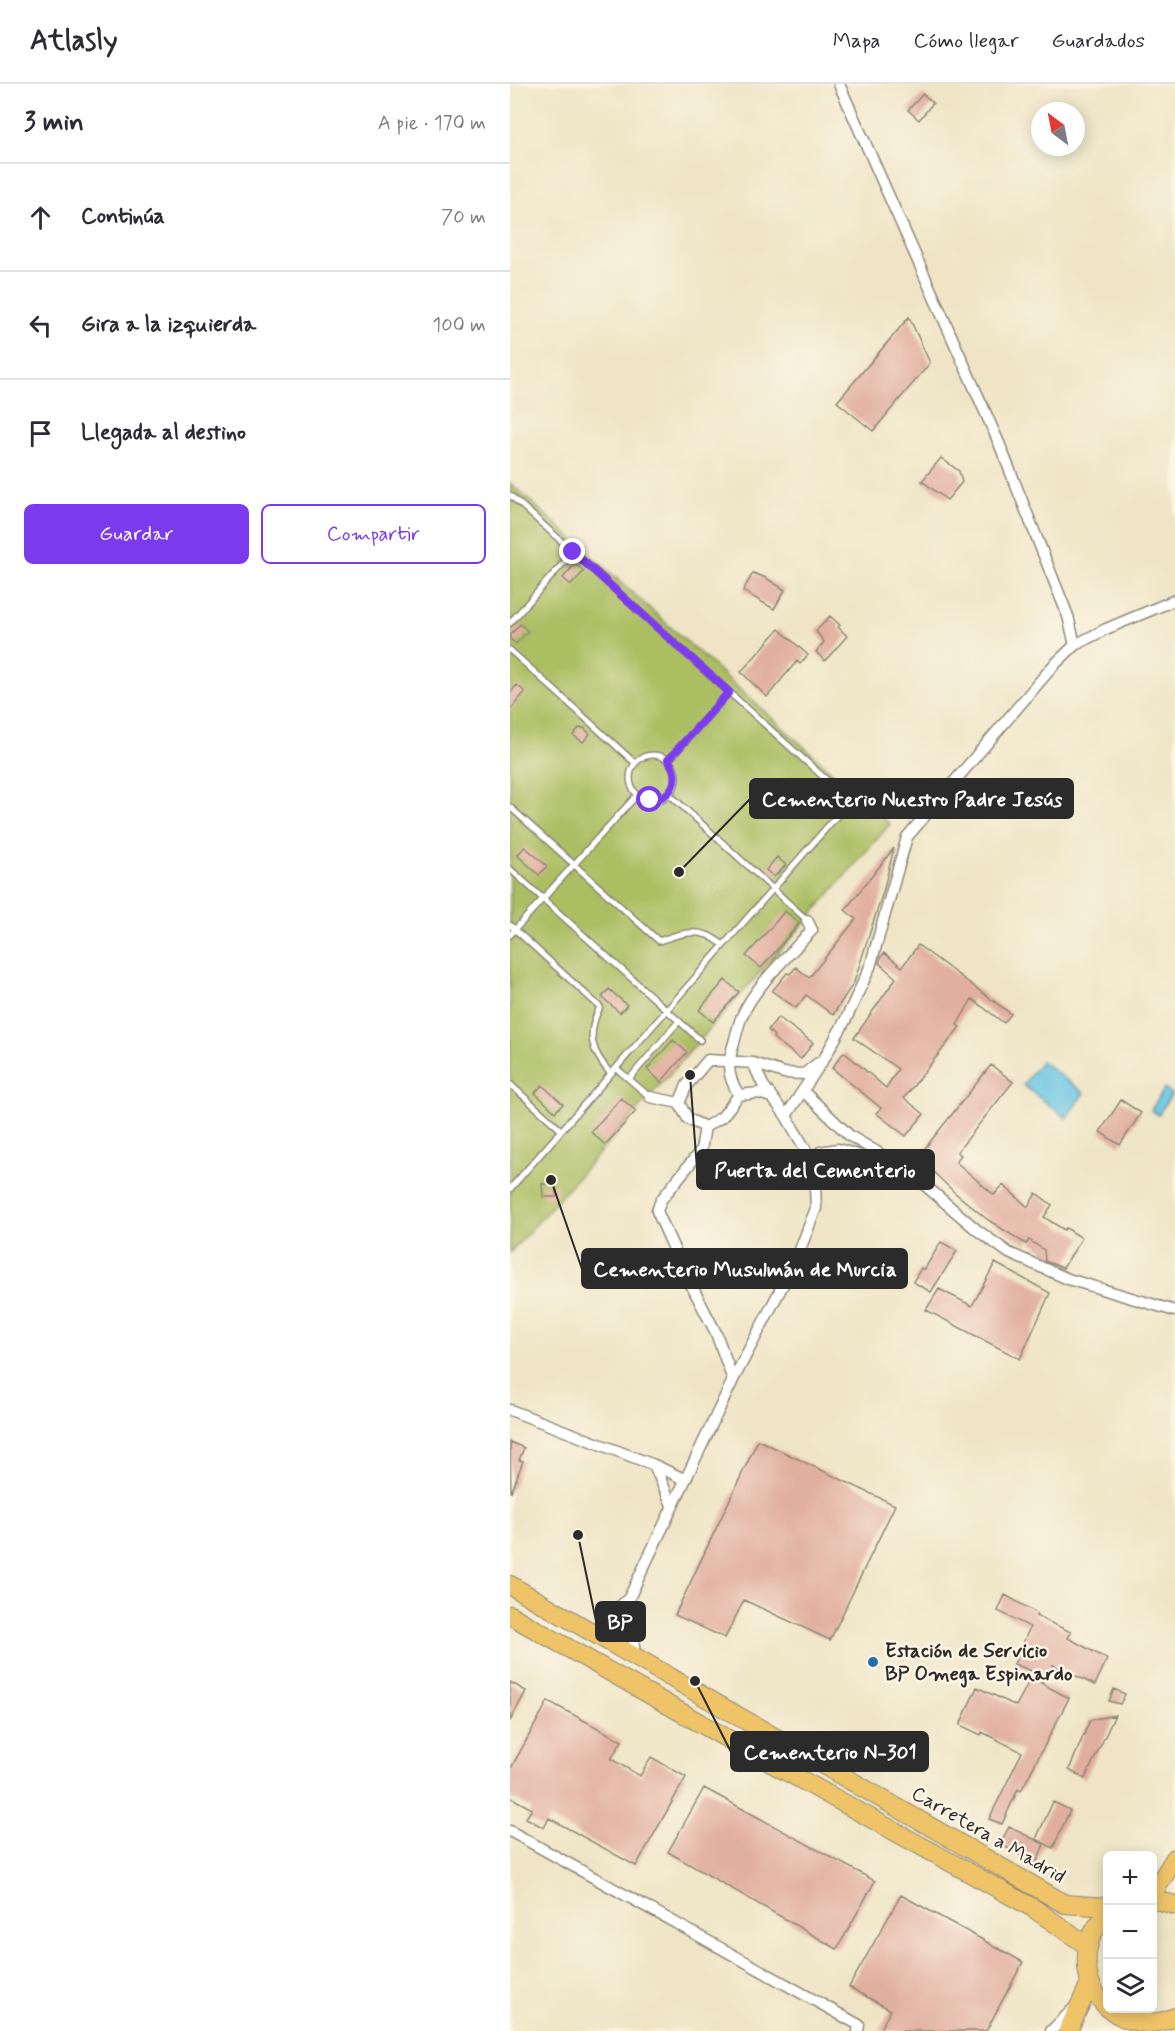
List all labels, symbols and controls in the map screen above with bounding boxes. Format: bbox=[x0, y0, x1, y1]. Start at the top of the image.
text: Atlasly bbox=[30, 23, 118, 60]
text: Mapa bbox=[833, 27, 881, 55]
text: Cómo llegar bbox=[914, 27, 1019, 55]
text: Guardados bbox=[1052, 27, 1145, 55]
north arrow bbox=[1031, 102, 1085, 156]
text: 3 min bbox=[24, 106, 84, 140]
text: A pie · 170 m bbox=[378, 110, 486, 137]
icon: ahead bbox=[24, 201, 57, 234]
text: Continúa bbox=[81, 203, 165, 231]
text: 70 m bbox=[441, 204, 486, 231]
icon: left bbox=[24, 309, 57, 342]
text: Gira a la izquierda bbox=[81, 311, 256, 339]
text: 100 m bbox=[432, 312, 486, 339]
icon: arrive bbox=[24, 417, 57, 450]
text: Llegada al destino bbox=[81, 419, 246, 447]
button: Guardar bbox=[24, 504, 249, 564]
button: Compartir bbox=[261, 504, 486, 564]
route end bbox=[559, 538, 585, 564]
callout: Cementerio Nuestro Padre Jesús bbox=[750, 779, 1073, 818]
route start bbox=[636, 786, 662, 812]
text: Cementerio Nuestro Padre Jesús bbox=[762, 786, 1063, 814]
callout: Puerta del Cementerio bbox=[697, 1150, 934, 1189]
text: Puerta del Cementerio bbox=[714, 1157, 916, 1185]
callout: Cementerio Musulmán de Murcia bbox=[582, 1249, 907, 1288]
text: Cementerio Musulmán de Murcia bbox=[593, 1256, 897, 1284]
callout: BP bbox=[596, 1602, 645, 1641]
text: BP bbox=[607, 1609, 634, 1637]
place label: Estación de Servicio BP Omega Espinardo bbox=[885, 1638, 1073, 1688]
marker: Estación de Servicio BP Omega Espinardo bbox=[866, 1655, 880, 1669]
callout: Cementerio N-301 bbox=[731, 1732, 928, 1771]
text: Cementerio N-301 bbox=[743, 1739, 917, 1767]
street label: Carretera a Madrid bbox=[906, 1780, 1070, 1890]
map controls bbox=[1103, 1851, 1157, 2013]
button: + bbox=[1103, 1851, 1157, 1905]
button: − bbox=[1103, 1905, 1157, 1959]
button: layers bbox=[1103, 1959, 1157, 2013]

